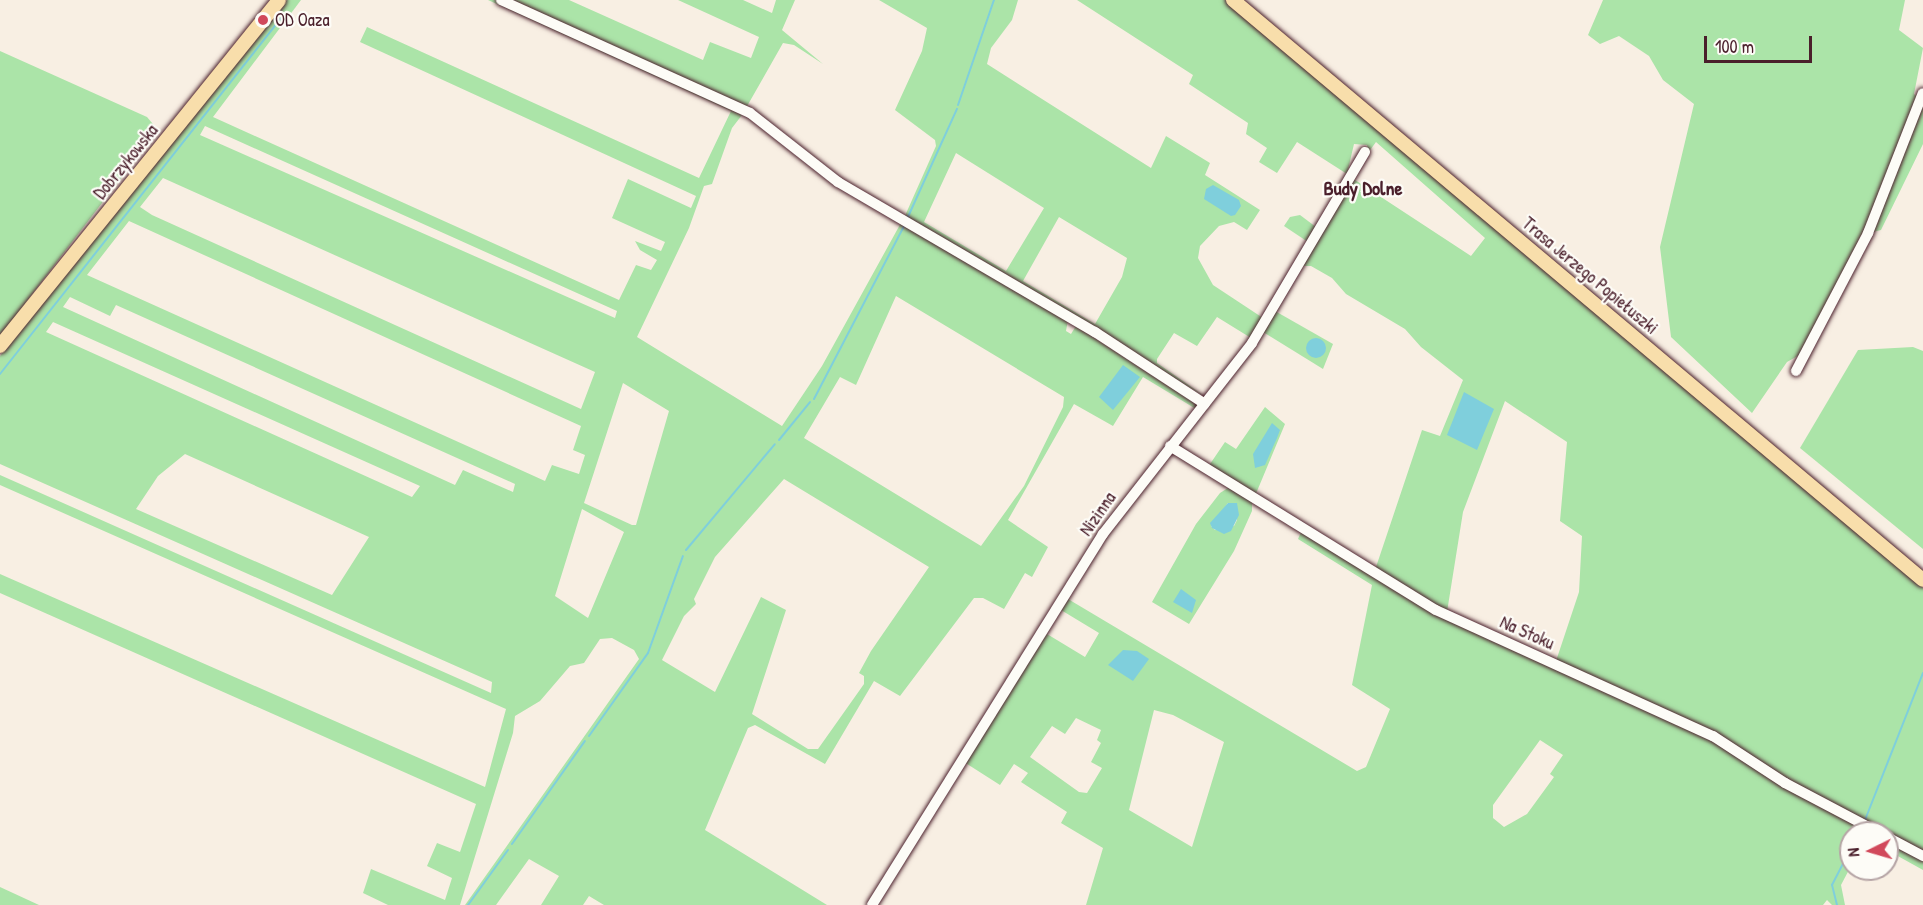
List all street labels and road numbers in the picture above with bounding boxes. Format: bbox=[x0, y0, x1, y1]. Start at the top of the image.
street label: Dobrzykowska bbox=[89, 120, 163, 204]
street label: Trasa Jerzego Popiełuszki bbox=[1518, 213, 1662, 339]
street label: Nizinna bbox=[1075, 488, 1121, 540]
street label: Na Stoku bbox=[1497, 612, 1557, 654]

